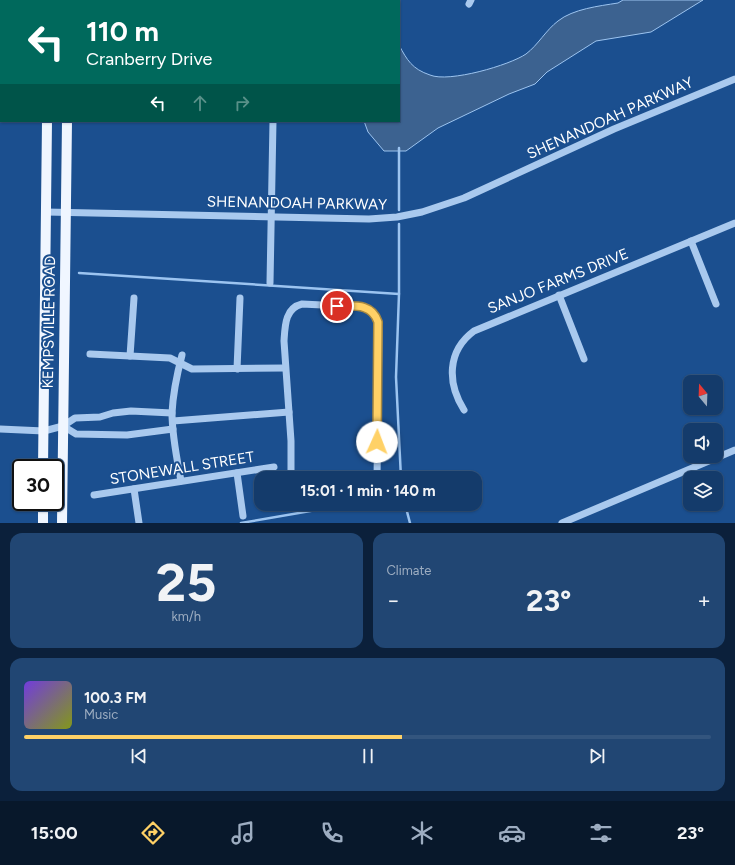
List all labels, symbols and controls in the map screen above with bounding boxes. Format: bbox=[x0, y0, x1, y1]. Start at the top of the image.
text: 110 m bbox=[86, 14, 159, 48]
icon: left bbox=[20, 16, 72, 68]
text: Cranberry Drive bbox=[86, 48, 212, 70]
street label: SHENANDOAH PARKWAY bbox=[524, 73, 696, 163]
icon: left bbox=[147, 92, 169, 114]
icon: ahead bbox=[189, 92, 211, 114]
icon: right bbox=[231, 92, 253, 114]
street label: SHENANDOAH PARKWAY bbox=[207, 192, 387, 214]
street label: SANJO FARMS DRIVE bbox=[485, 244, 631, 318]
street label: KEMPSVILLE ROAD bbox=[39, 255, 59, 389]
pin bbox=[320, 289, 354, 323]
icon: arrive bbox=[326, 295, 348, 317]
north arrow bbox=[683, 375, 723, 415]
map controls bbox=[683, 375, 723, 511]
position arrow bbox=[356, 421, 398, 463]
button: sound bbox=[683, 423, 723, 463]
street label: STONEWALL STREET bbox=[109, 448, 256, 488]
speed limit sign: 30 bbox=[12, 459, 64, 511]
button: layers bbox=[683, 471, 723, 511]
text: 15:01 · 1 min · 140 m bbox=[300, 482, 436, 500]
text: 25 bbox=[156, 552, 216, 614]
text: Climate bbox=[387, 563, 431, 578]
text: 23° bbox=[526, 582, 571, 619]
text: − bbox=[387, 587, 400, 614]
text: + bbox=[697, 587, 711, 614]
text: km/h bbox=[171, 609, 201, 624]
text: 100.3 FM bbox=[84, 689, 147, 707]
text: Music bbox=[84, 707, 118, 722]
icon: previous bbox=[128, 745, 150, 767]
icon: pause bbox=[357, 745, 379, 767]
icon: next bbox=[586, 745, 608, 767]
icon: directions bbox=[139, 819, 167, 847]
icon: music bbox=[229, 819, 257, 847]
icon: phone bbox=[318, 819, 346, 847]
icon: climate bbox=[408, 819, 436, 847]
icon: car bbox=[498, 819, 526, 847]
icon: filters bbox=[587, 819, 615, 847]
text: 15:00 bbox=[31, 822, 78, 844]
text: 23° bbox=[677, 822, 704, 844]

